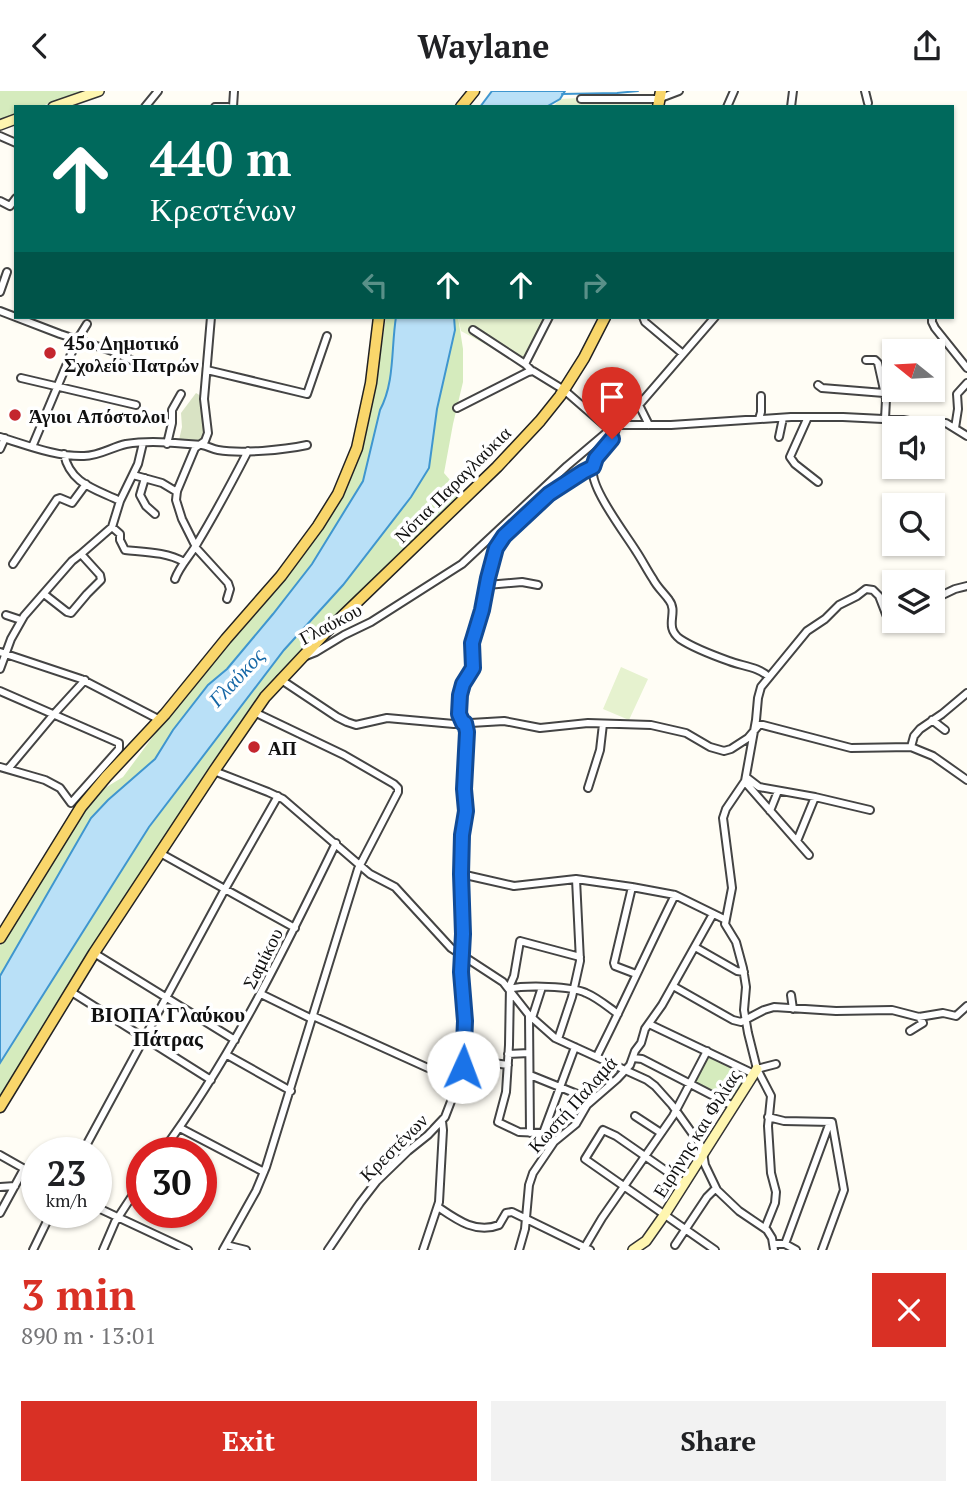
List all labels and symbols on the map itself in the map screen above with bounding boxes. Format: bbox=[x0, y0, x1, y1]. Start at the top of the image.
place label: 45ο Δημοτικό Σχολείο Πατρών bbox=[64, 330, 199, 377]
north arrow bbox=[882, 339, 945, 403]
marker: 45ο Δημοτικό Σχολείο Πατρών bbox=[42, 345, 58, 361]
pin bbox=[582, 367, 642, 439]
place label: Άγιοι Απόστολοι bbox=[29, 403, 166, 428]
marker: Άγιοι Απόστολοι bbox=[7, 407, 23, 423]
street label: Νότια Παραγλαύκια bbox=[388, 420, 516, 548]
street label: Γλαύκου bbox=[294, 596, 366, 650]
water label: Γλαύκος bbox=[201, 641, 271, 713]
place label: ΑΠ bbox=[268, 735, 297, 760]
marker: ΑΠ bbox=[246, 739, 262, 755]
street label: Σαμίκου bbox=[236, 923, 288, 993]
district label: ΒΙΟΠΑ Γλαύκου Πάτρας bbox=[91, 1000, 245, 1052]
position arrow bbox=[426, 1030, 500, 1104]
street label: Κωστή Παλαμά bbox=[522, 1050, 622, 1158]
street label: Ειρήνης και Φιλίας bbox=[647, 1064, 746, 1202]
street label: Κρεστένων bbox=[353, 1107, 433, 1187]
speed limit sign: 30 bbox=[126, 1137, 217, 1228]

